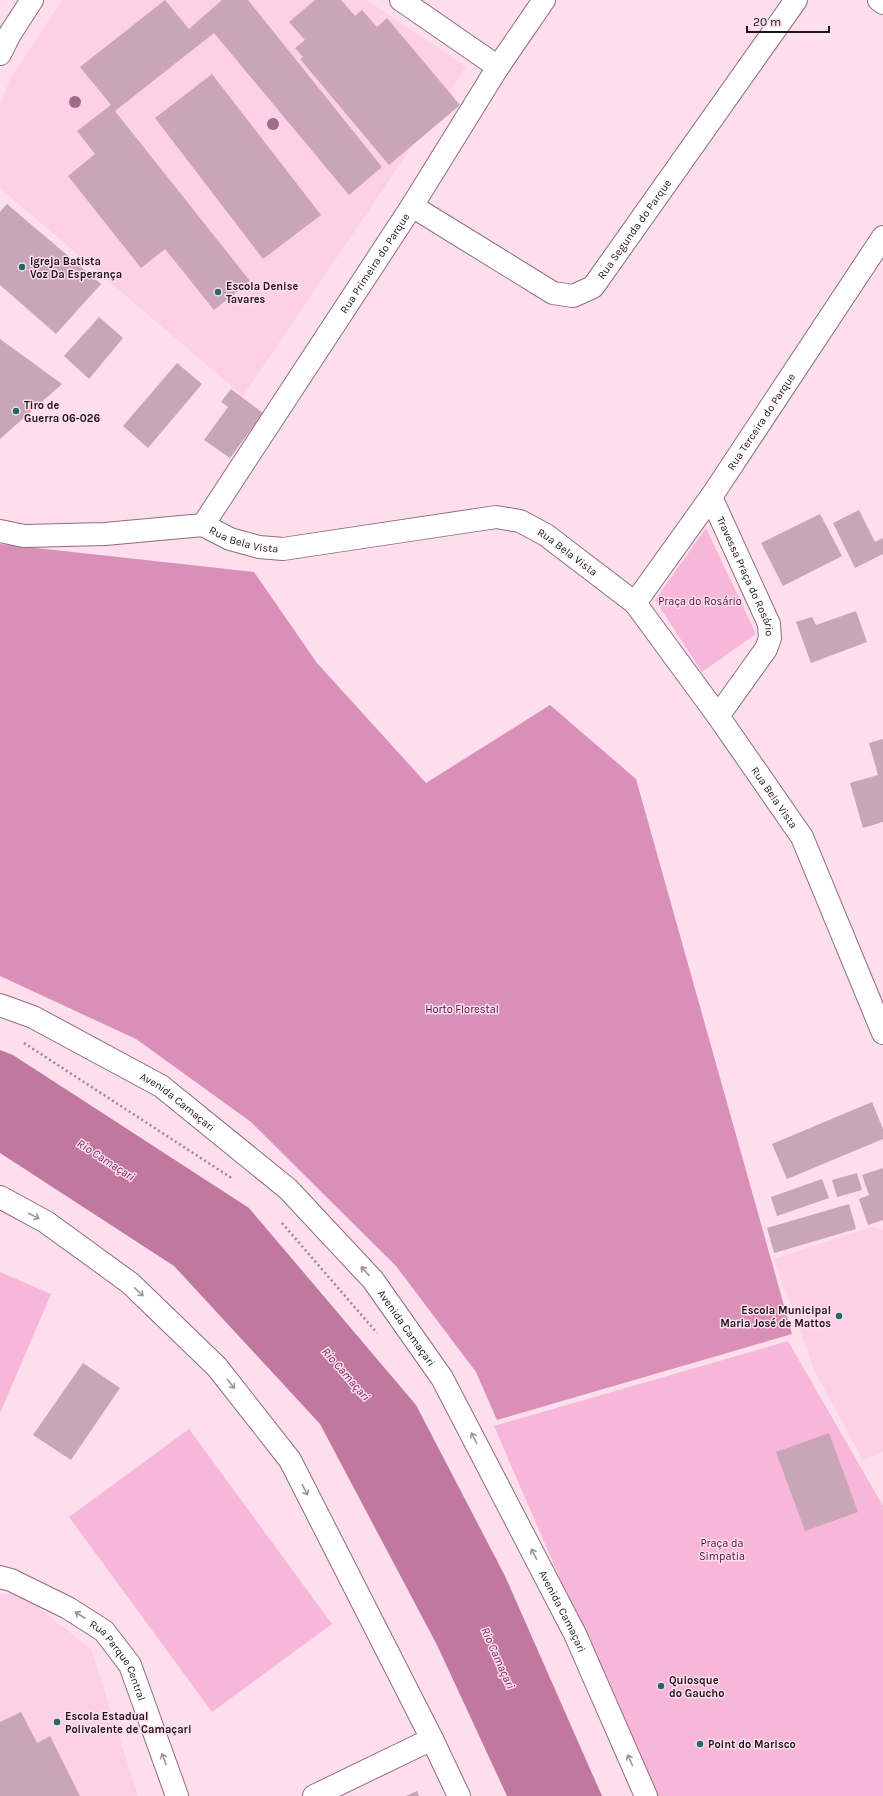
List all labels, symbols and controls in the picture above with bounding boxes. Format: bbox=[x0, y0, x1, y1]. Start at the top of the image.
scale bar bbox=[747, 8, 829, 34]
text: 20 m bbox=[753, 15, 781, 29]
street label: Rua Segunda do Parque bbox=[594, 176, 674, 281]
street label: Rua Primeira do Parque bbox=[337, 210, 412, 316]
place label: Igreja Batista Voz Da Esperança bbox=[30, 255, 122, 281]
marker: Igreja Batista Voz Da Esperança bbox=[17, 262, 27, 272]
place label: Escola Denise Tavares bbox=[226, 280, 299, 306]
marker: Escola Denise Tavares bbox=[213, 287, 223, 297]
street label: Rua Terceira do Parque bbox=[724, 370, 798, 473]
place label: Tiro de Guerra 06-026 bbox=[24, 399, 100, 425]
marker: Tiro de Guerra 06-026 bbox=[11, 406, 21, 416]
street label: Travessa Praça do Rosário bbox=[714, 514, 776, 637]
street label: Rua Bela Vista bbox=[207, 523, 279, 555]
street label: Rua Bela Vista bbox=[535, 525, 600, 579]
park label: Praça do Rosário bbox=[658, 595, 742, 608]
street label: Rua Bela Vista bbox=[749, 764, 800, 831]
park label: Horto Florestal bbox=[425, 1003, 499, 1016]
street label: Avenida Camaçari bbox=[138, 1069, 218, 1134]
water label: Rio Camaçari bbox=[74, 1136, 138, 1184]
one-way arrow bbox=[28, 1213, 40, 1220]
one-way arrow bbox=[360, 1266, 370, 1276]
one-way arrow bbox=[134, 1287, 144, 1297]
street label: Avenida Camaçari bbox=[375, 1287, 438, 1369]
place label: Escola Municipal Maria José de Mattos bbox=[720, 1304, 831, 1330]
marker: Escola Municipal Maria José de Mattos bbox=[834, 1311, 844, 1321]
water label: Rio Camaçari bbox=[319, 1344, 373, 1404]
one-way arrow bbox=[226, 1379, 235, 1390]
one-way arrow bbox=[470, 1433, 477, 1445]
one-way arrow bbox=[302, 1484, 309, 1496]
park label: Praça da Simpatia bbox=[699, 1537, 745, 1563]
one-way arrow bbox=[529, 1548, 537, 1560]
street label: Avenida Camaçari bbox=[536, 1568, 589, 1654]
one-way arrow bbox=[74, 1611, 85, 1619]
street label: Rua Parque Central bbox=[87, 1617, 149, 1703]
water label: Rio Camaçari bbox=[478, 1625, 518, 1691]
place label: Quiosque do Gaucho bbox=[669, 1674, 724, 1700]
marker: Quiosque do Gaucho bbox=[656, 1681, 666, 1691]
place label: Escola Estadual Polivalente de Camaçari bbox=[65, 1710, 192, 1736]
marker: Escola Estadual Polivalente de Camaçari bbox=[52, 1717, 62, 1727]
place label: Point do Marisco bbox=[708, 1738, 796, 1751]
marker: Point do Marisco bbox=[695, 1739, 705, 1749]
one-way arrow bbox=[159, 1754, 167, 1766]
one-way arrow bbox=[626, 1755, 633, 1767]

